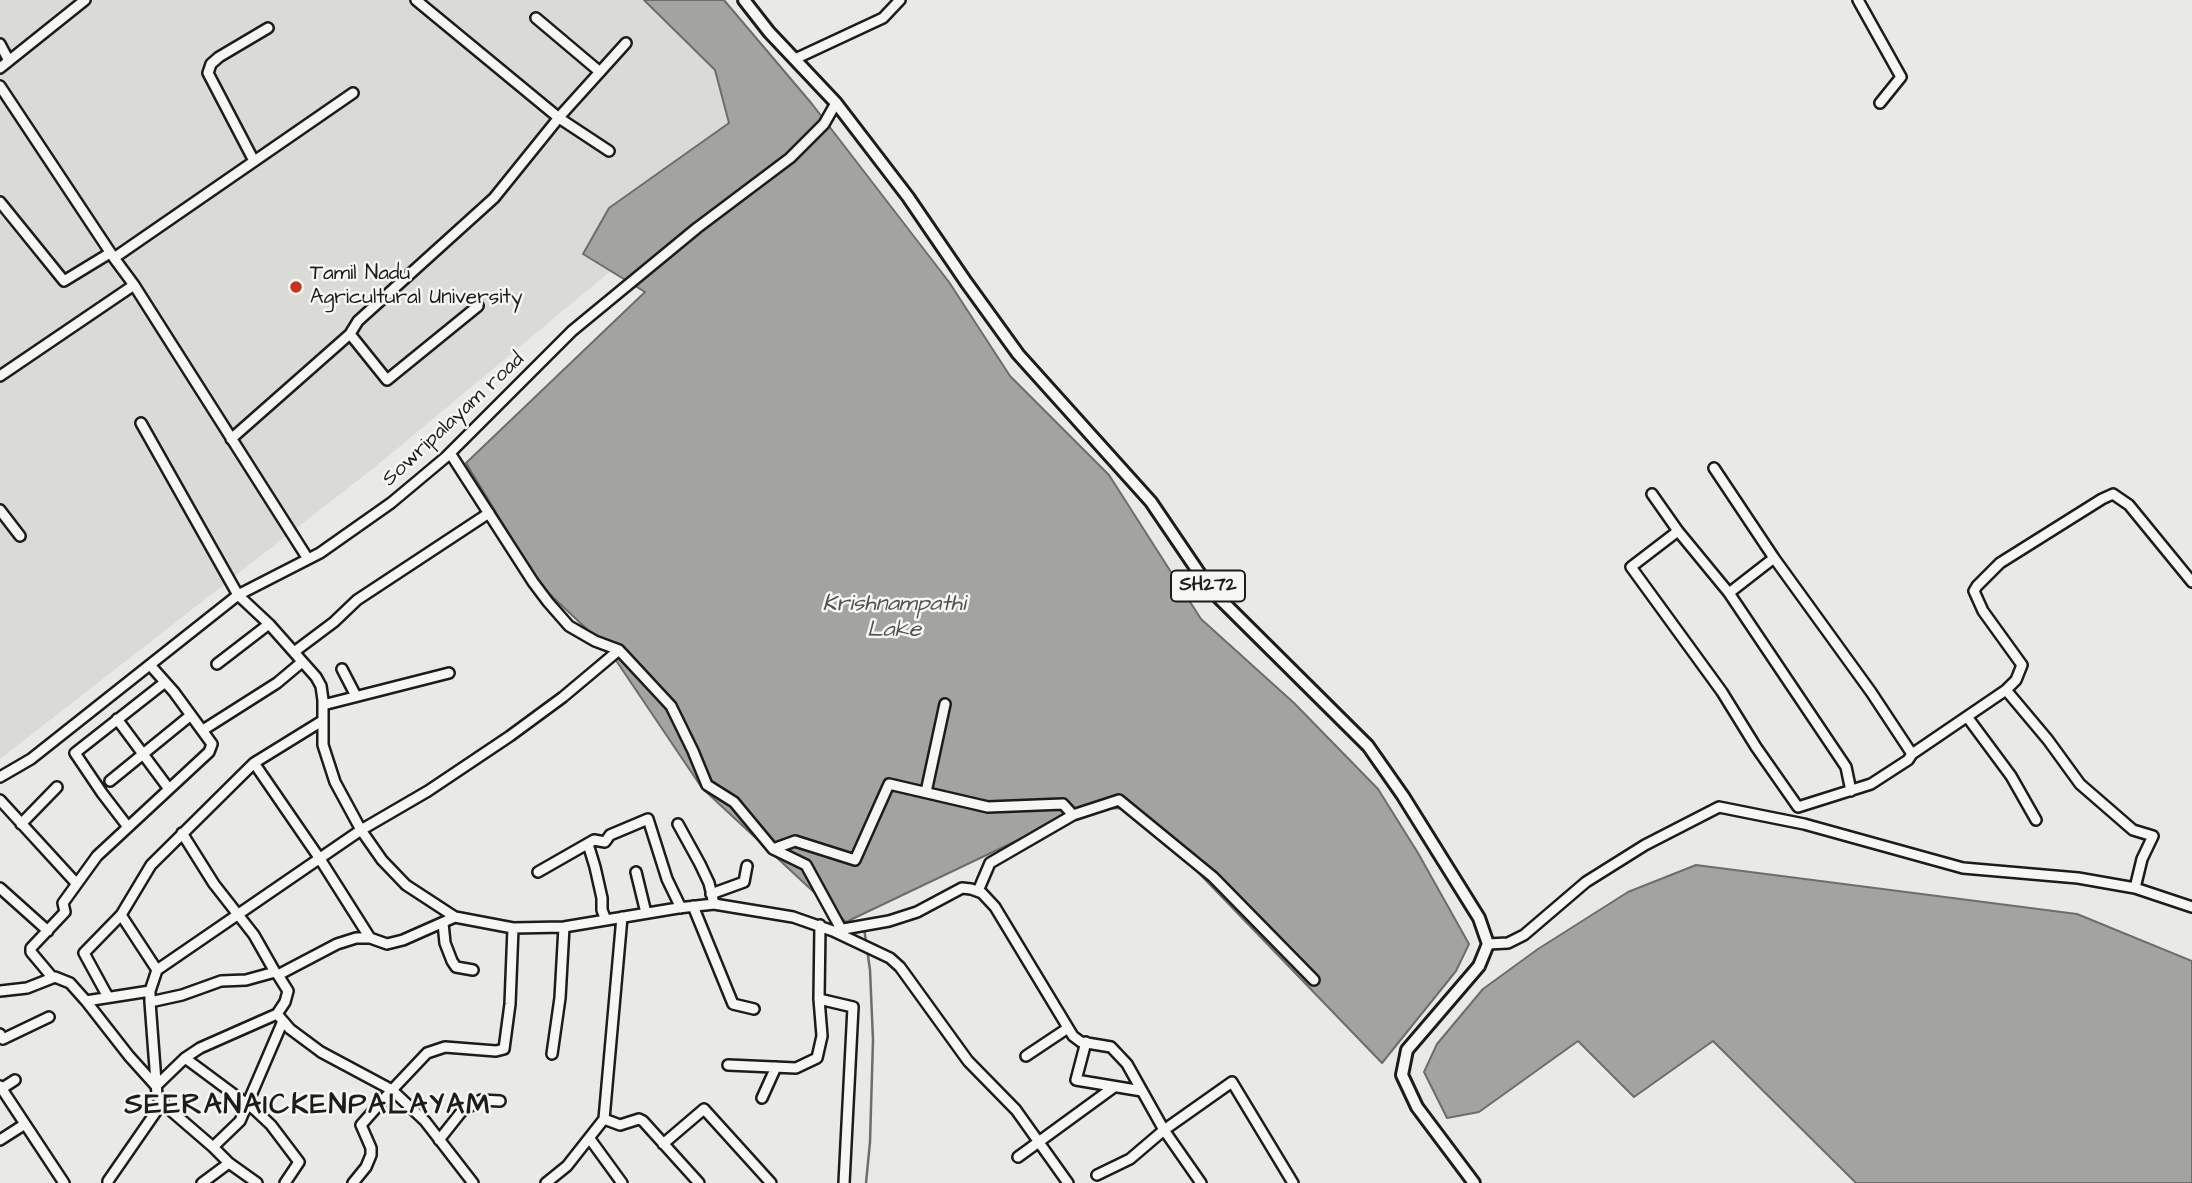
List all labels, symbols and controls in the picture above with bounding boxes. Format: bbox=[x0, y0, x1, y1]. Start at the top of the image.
place label: Tamil Nadu Agricultural University bbox=[310, 262, 522, 312]
marker: Tamil Nadu Agricultural University bbox=[288, 279, 304, 295]
street label: Sowripalayam road bbox=[378, 348, 530, 492]
road number: SH272 bbox=[1171, 570, 1245, 601]
water label: Krishnampathi Lake bbox=[823, 591, 965, 645]
district label: SEERANAICKENPALAYAM bbox=[127, 1090, 489, 1124]

